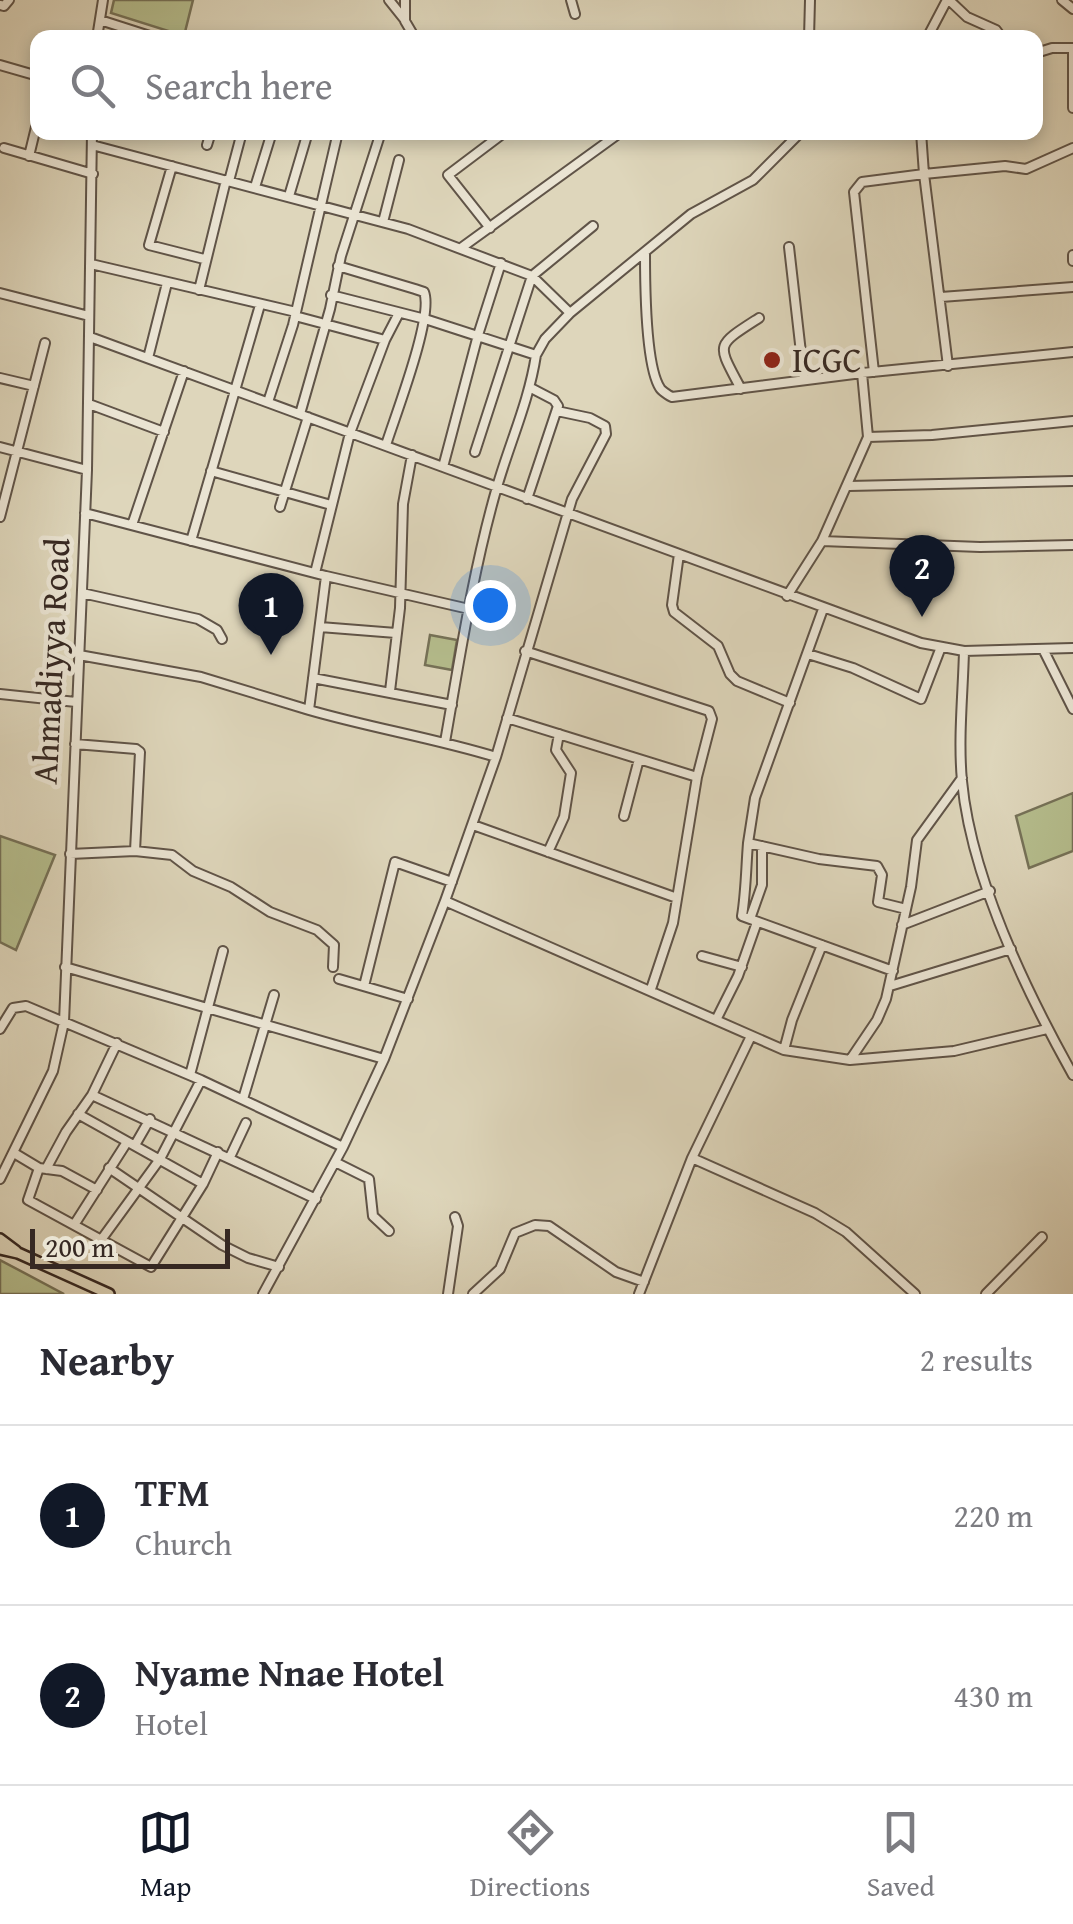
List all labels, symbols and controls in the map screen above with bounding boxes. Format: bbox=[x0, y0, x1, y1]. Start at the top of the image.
search box bbox=[30, 30, 1043, 140]
text: Search here bbox=[145, 57, 333, 113]
icon: search bbox=[65, 58, 120, 113]
place label: ICGC bbox=[792, 334, 861, 385]
marker: ICGC bbox=[761, 349, 783, 371]
pin: 2 bbox=[890, 534, 954, 617]
street label: Ahmadiyya Road bbox=[19, 536, 82, 785]
pin: 1 bbox=[238, 572, 304, 655]
your location bbox=[465, 580, 516, 631]
scale bar bbox=[30, 1224, 230, 1268]
text: 200 m bbox=[45, 1226, 114, 1267]
text: Nearby bbox=[40, 1329, 174, 1390]
text: 2 results bbox=[920, 1336, 1033, 1383]
text: TFM bbox=[135, 1464, 210, 1520]
text: 1 bbox=[64, 1492, 81, 1539]
text: 220 m bbox=[954, 1492, 1033, 1539]
text: Church bbox=[135, 1520, 232, 1567]
text: Nyame Nnae Hotel bbox=[135, 1644, 444, 1700]
text: 2 bbox=[64, 1672, 81, 1719]
text: 430 m bbox=[954, 1672, 1033, 1719]
text: Hotel bbox=[135, 1700, 208, 1747]
tab: Map bbox=[138, 1805, 193, 1906]
tab: Directions bbox=[470, 1805, 590, 1906]
tab: Saved bbox=[867, 1805, 935, 1906]

